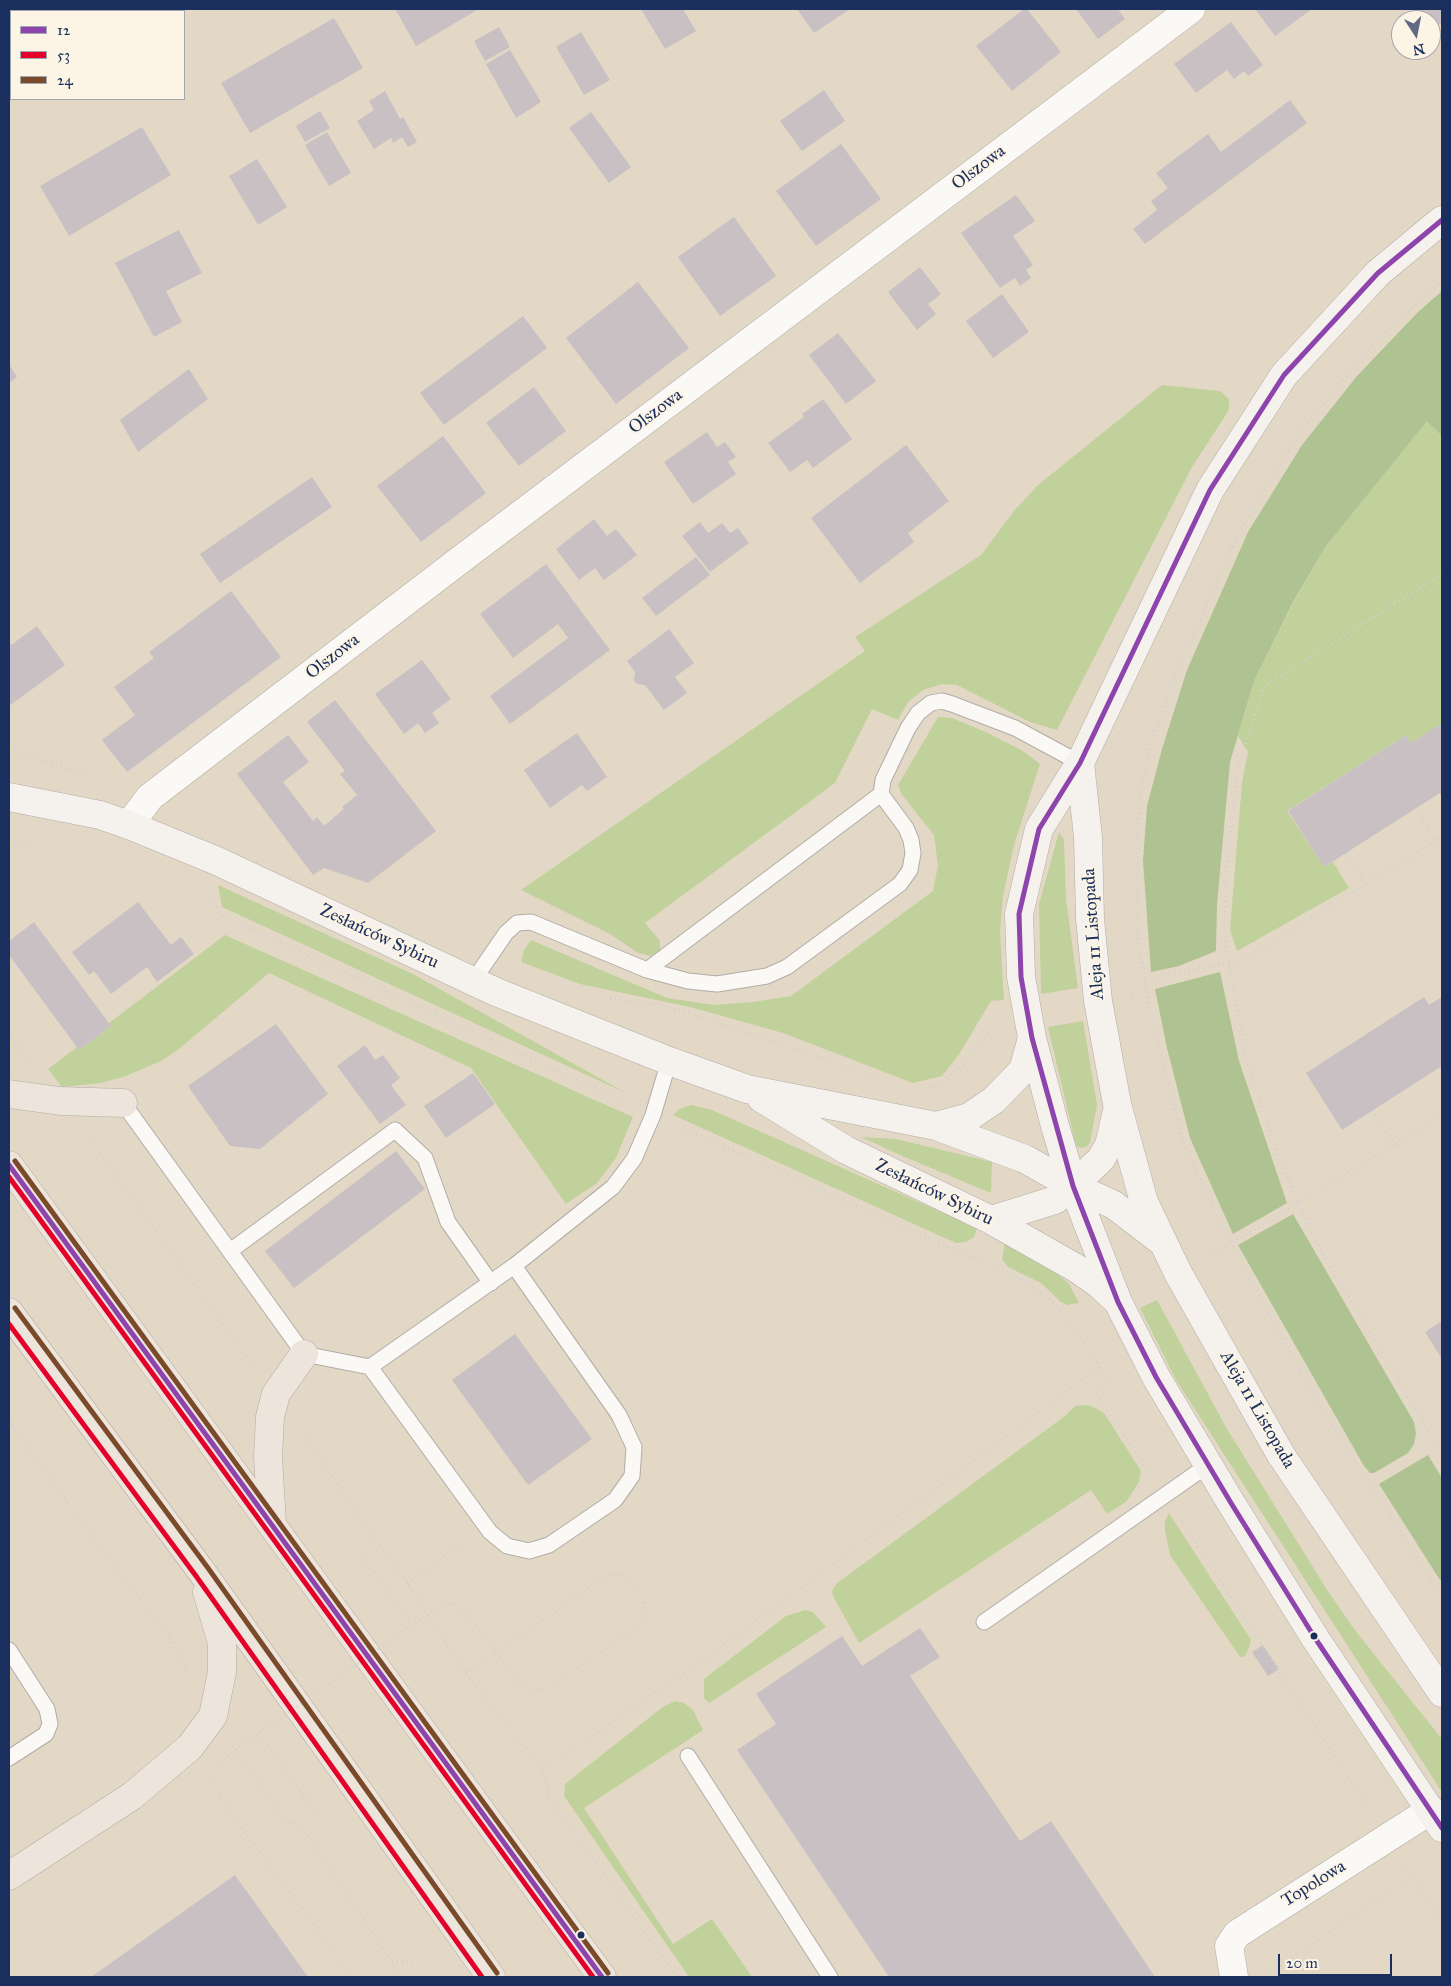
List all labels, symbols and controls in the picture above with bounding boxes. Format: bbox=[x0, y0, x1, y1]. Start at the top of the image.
legend bbox=[10, 10, 185, 100]
north arrow bbox=[1391, 10, 1441, 60]
text: 12 bbox=[57, 21, 70, 39]
text: N bbox=[1411, 40, 1426, 59]
text: 53 bbox=[57, 46, 70, 64]
text: 24 bbox=[57, 71, 73, 89]
street label: Olszowa bbox=[948, 141, 1010, 195]
street label: Olszowa bbox=[625, 385, 687, 439]
street label: Olszowa bbox=[302, 629, 364, 685]
street label: Aleja 11 Listopada bbox=[1079, 867, 1109, 1001]
street label: Zesłańców Sybiru bbox=[316, 900, 442, 974]
street label: Zesłańców Sybiru bbox=[871, 1155, 997, 1231]
street label: Aleja 11 Listopada bbox=[1215, 1347, 1299, 1473]
unlabelled marker bbox=[1309, 1631, 1319, 1641]
street label: Topolowa bbox=[1278, 1856, 1350, 1912]
unlabelled marker bbox=[576, 1930, 586, 1940]
scale bar bbox=[1281, 1944, 1395, 1976]
text: 20 m bbox=[1286, 1954, 1318, 1972]

